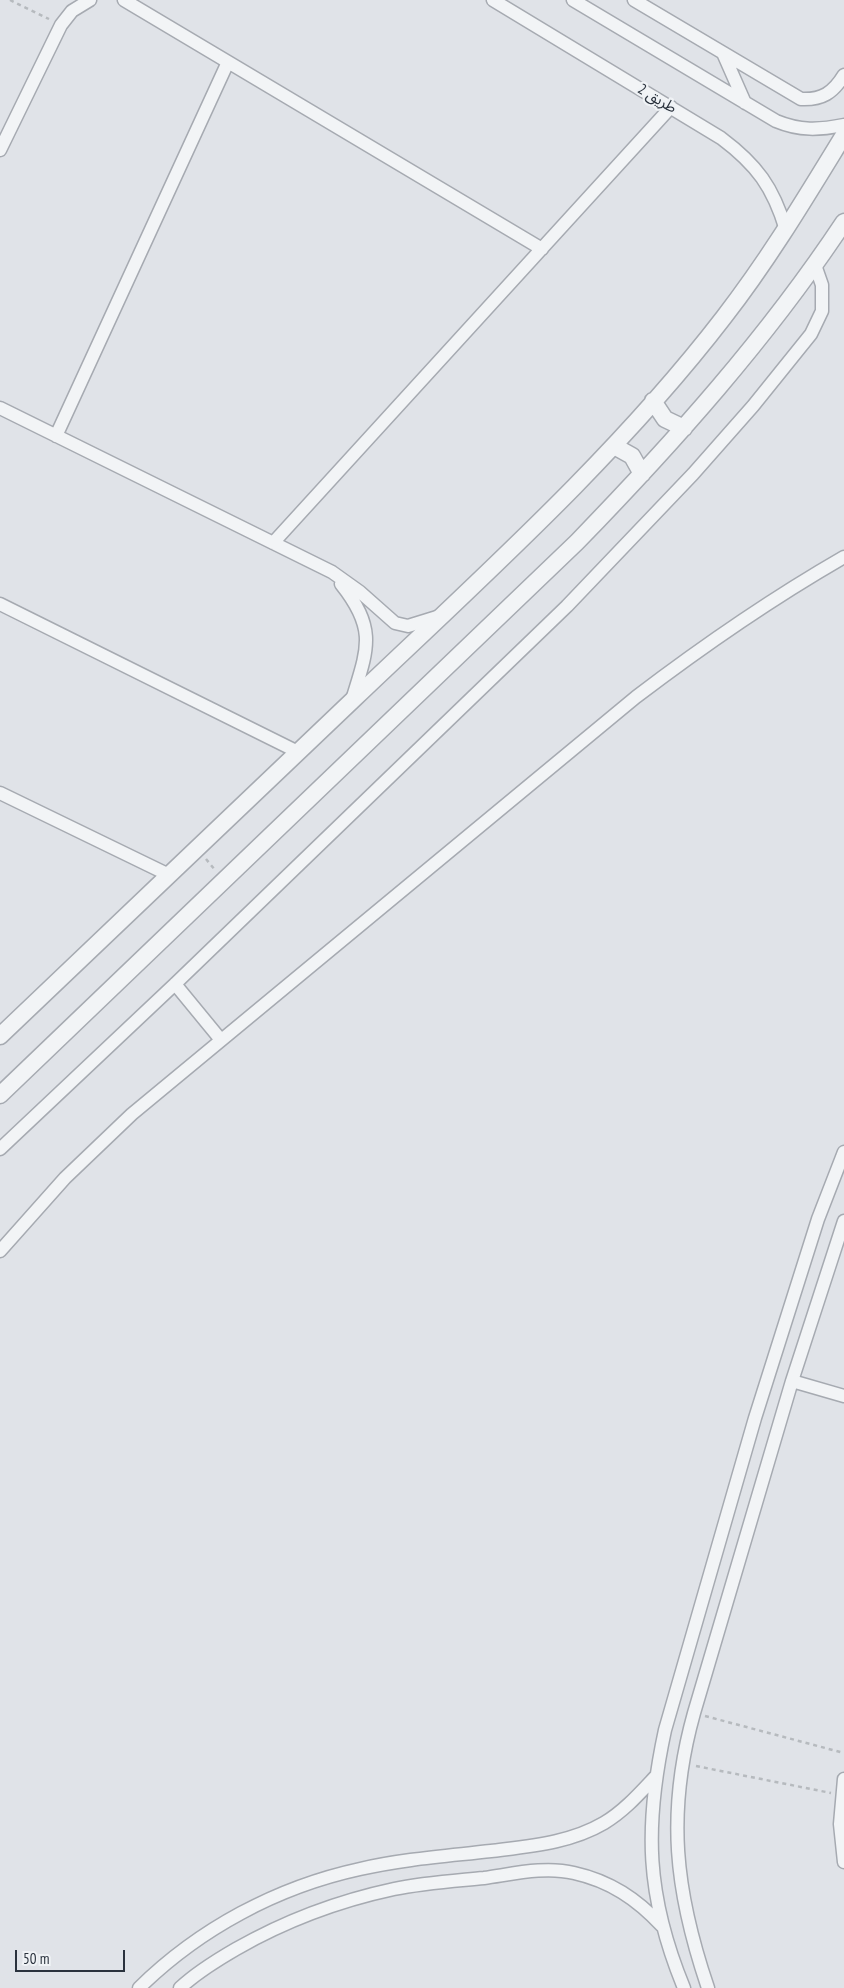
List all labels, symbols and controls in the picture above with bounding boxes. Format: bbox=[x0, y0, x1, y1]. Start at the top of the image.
street label: طريق 2 bbox=[634, 80, 680, 118]
scale bar bbox=[18, 1940, 128, 1972]
text: 50 m bbox=[23, 1949, 49, 1968]

